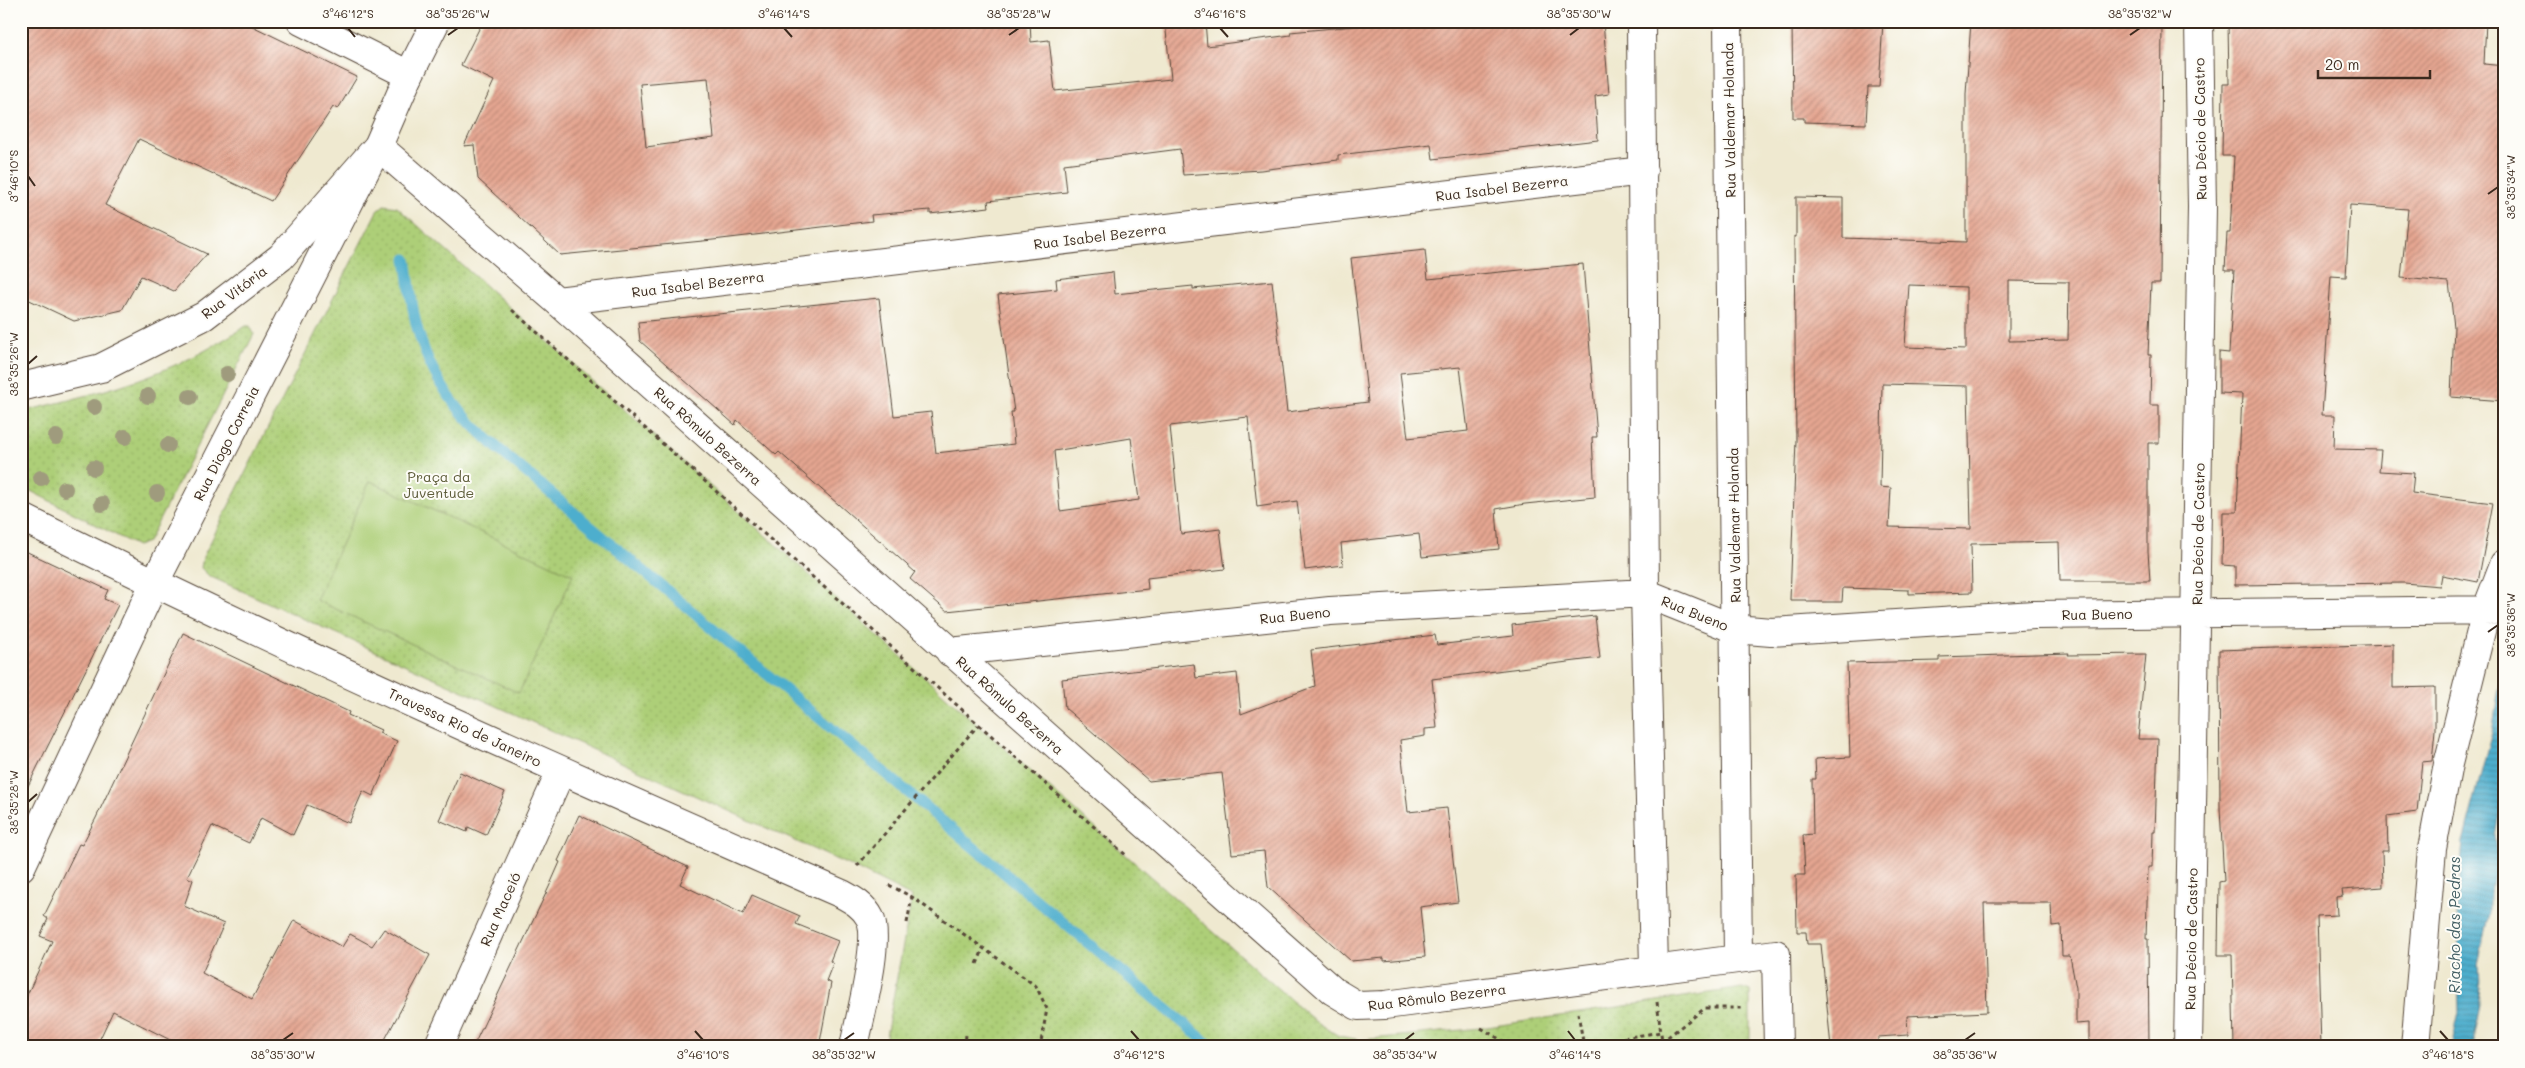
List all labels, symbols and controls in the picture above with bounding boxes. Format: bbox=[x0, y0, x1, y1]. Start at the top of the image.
text: 3°46'12"S bbox=[322, 5, 374, 21]
text: 38°35'26"W bbox=[426, 5, 490, 21]
text: 3°46'14"S bbox=[758, 5, 810, 21]
text: 38°35'28"W bbox=[987, 5, 1051, 21]
text: 3°46'16"S bbox=[1194, 5, 1246, 21]
text: 38°35'30"W bbox=[1547, 5, 1611, 21]
text: 38°35'32"W bbox=[2108, 5, 2172, 21]
street label: Rua Valdemar Holanda bbox=[1718, 42, 1740, 198]
scale bar bbox=[2318, 48, 2430, 80]
text: 20 m bbox=[2325, 54, 2359, 74]
street label: Rua Décio de Castro bbox=[2189, 58, 2211, 200]
text: 3°46'10"S bbox=[5, 150, 21, 202]
text: 38°35'34"W bbox=[2502, 155, 2518, 219]
street label: Rua Isabel Bezerra bbox=[1435, 170, 1569, 206]
street label: Rua Isabel Bezerra bbox=[1033, 218, 1167, 254]
street label: Rua Vitória bbox=[197, 261, 271, 323]
street label: Rua Isabel Bezerra bbox=[631, 266, 765, 302]
text: 38°35'26"W bbox=[5, 332, 21, 396]
street label: Rua Diogo Correia bbox=[189, 382, 263, 504]
street label: Rua Rômulo Bezerra bbox=[650, 382, 766, 490]
street label: Rua Valdemar Holanda bbox=[1723, 447, 1745, 603]
street label: Rua Décio de Castro bbox=[2187, 463, 2209, 605]
park label: Praça da Juventude bbox=[404, 467, 474, 502]
street label: Rua Bueno bbox=[1659, 591, 1731, 635]
text: 38°35'36"W bbox=[2502, 593, 2518, 657]
street label: Rua Bueno bbox=[1259, 602, 1331, 628]
street label: Rua Bueno bbox=[2061, 604, 2133, 624]
street label: Rua Rômulo Bezerra bbox=[952, 651, 1068, 759]
street label: Travessa Rio de Janeiro bbox=[385, 683, 545, 771]
text: 38°35'28"W bbox=[5, 770, 21, 834]
water label: Riacho das Pedras bbox=[2444, 856, 2464, 994]
street label: Rua Décio de Castro bbox=[2180, 868, 2202, 1010]
street label: Rua Maceió bbox=[475, 869, 525, 949]
street label: Rua Rômulo Bezerra bbox=[1367, 979, 1507, 1015]
text: 38°35'30"W bbox=[251, 1046, 315, 1062]
text: 3°46'10"S bbox=[677, 1046, 729, 1062]
text: 38°35'32"W bbox=[812, 1046, 876, 1062]
text: 3°46'12"S bbox=[1113, 1046, 1165, 1062]
text: 38°35'34"W bbox=[1373, 1046, 1437, 1062]
text: 3°46'14"S bbox=[1549, 1046, 1601, 1062]
text: 38°35'36"W bbox=[1933, 1046, 1997, 1062]
text: 3°46'18"S bbox=[2422, 1046, 2474, 1062]

